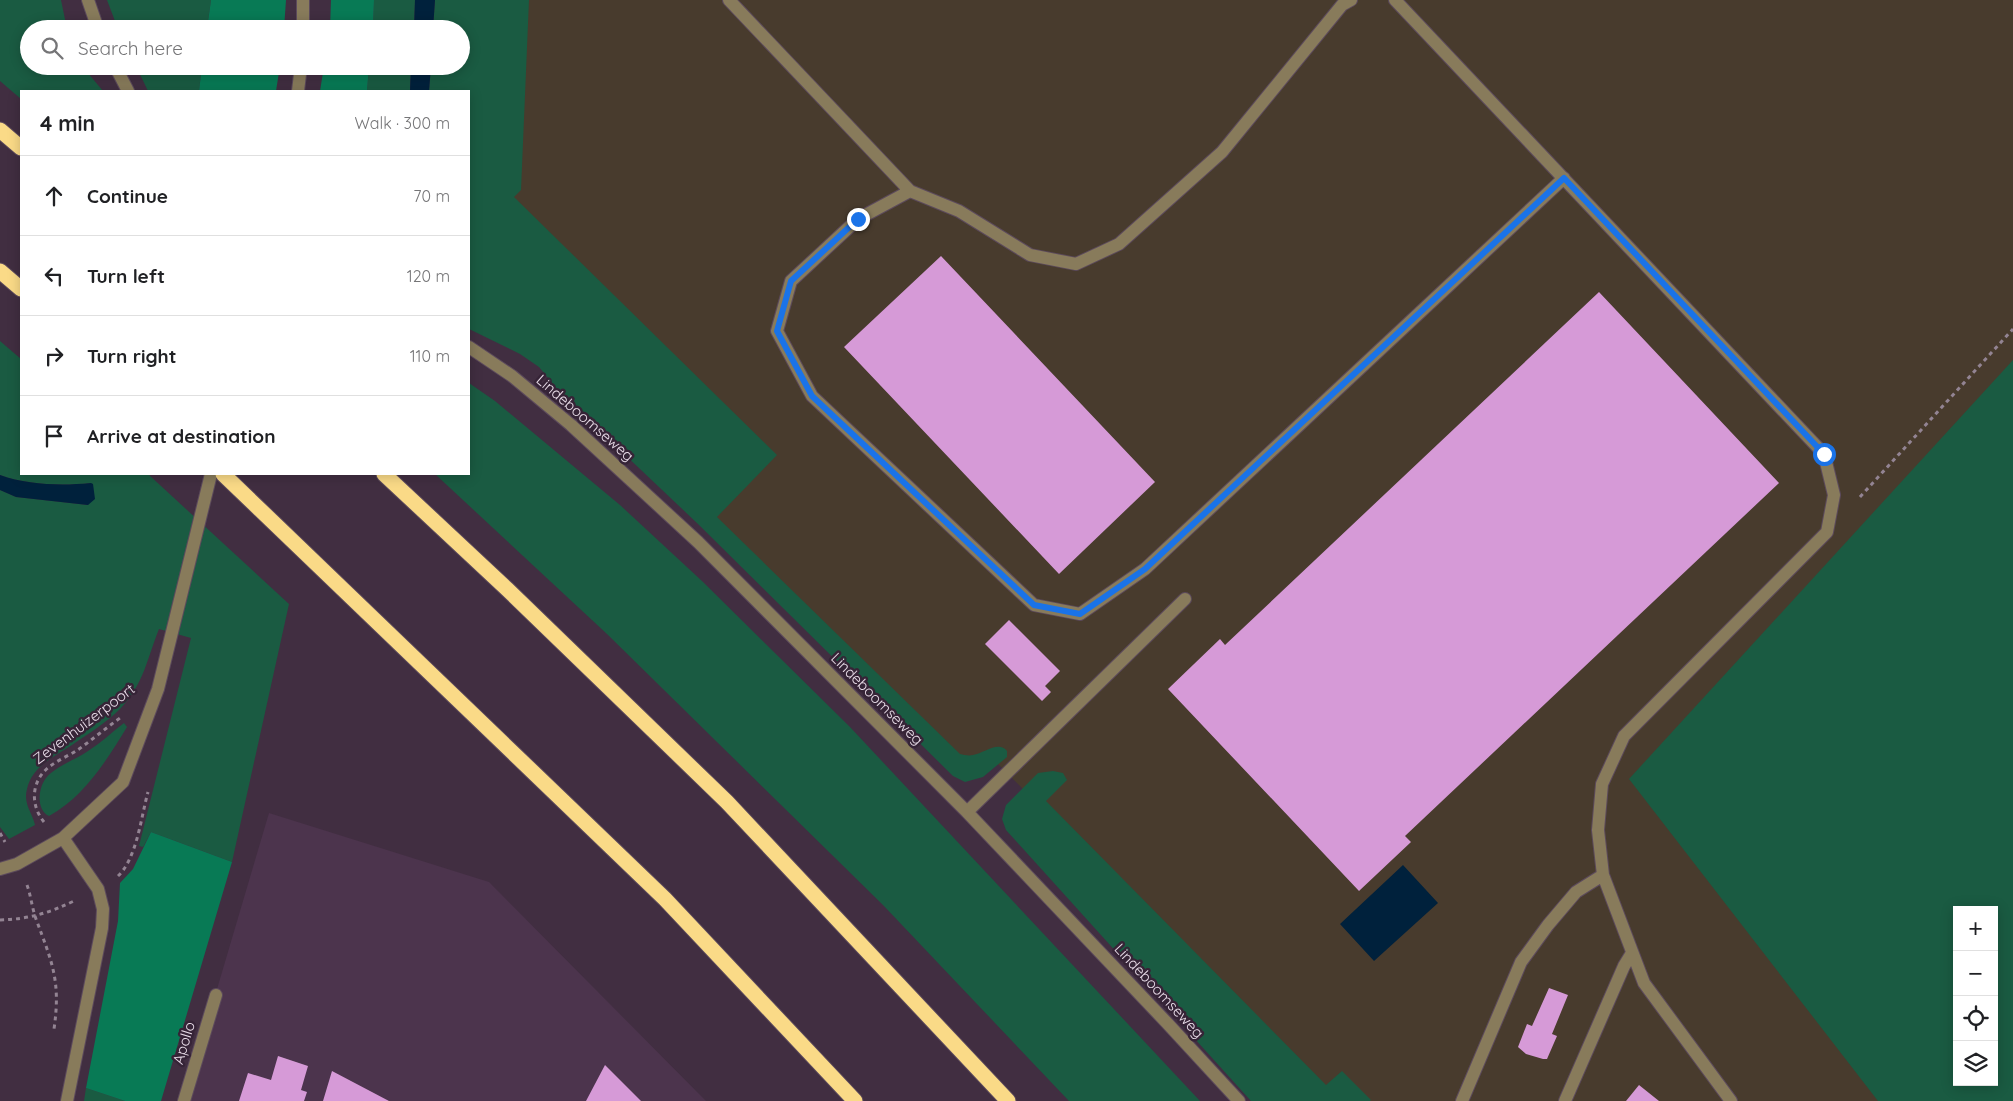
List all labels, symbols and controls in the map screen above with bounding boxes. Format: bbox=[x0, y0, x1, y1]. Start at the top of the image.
search box bbox=[20, 20, 470, 75]
icon: search bbox=[38, 34, 66, 62]
text: Search here bbox=[78, 36, 183, 60]
text: 4 min bbox=[40, 110, 95, 136]
text: Walk · 300 m bbox=[355, 113, 450, 133]
icon: ahead bbox=[40, 182, 68, 210]
text: Continue bbox=[87, 184, 168, 208]
text: 70 m bbox=[413, 186, 450, 206]
route end bbox=[847, 208, 870, 231]
icon: left bbox=[40, 262, 68, 290]
text: Turn left bbox=[87, 264, 165, 288]
text: 120 m bbox=[407, 266, 450, 286]
icon: right bbox=[40, 342, 68, 370]
text: Turn right bbox=[87, 344, 176, 368]
text: 110 m bbox=[410, 346, 450, 366]
street label: Lindeboomseweg bbox=[533, 370, 638, 465]
icon: arrive bbox=[40, 422, 68, 450]
text: Arrive at destination bbox=[87, 424, 276, 448]
route start bbox=[1813, 443, 1836, 466]
street label: Lindeboomseweg bbox=[827, 648, 928, 749]
street label: Zevenhuizerpoort bbox=[29, 679, 138, 768]
map controls bbox=[1953, 906, 1998, 1086]
button: + bbox=[1953, 906, 1998, 951]
street label: Lindeboomseweg bbox=[1111, 939, 1208, 1042]
button: − bbox=[1953, 951, 1998, 996]
button: locate bbox=[1953, 996, 1998, 1041]
street label: Apollo bbox=[168, 1019, 199, 1067]
button: layers bbox=[1953, 1041, 1998, 1086]

